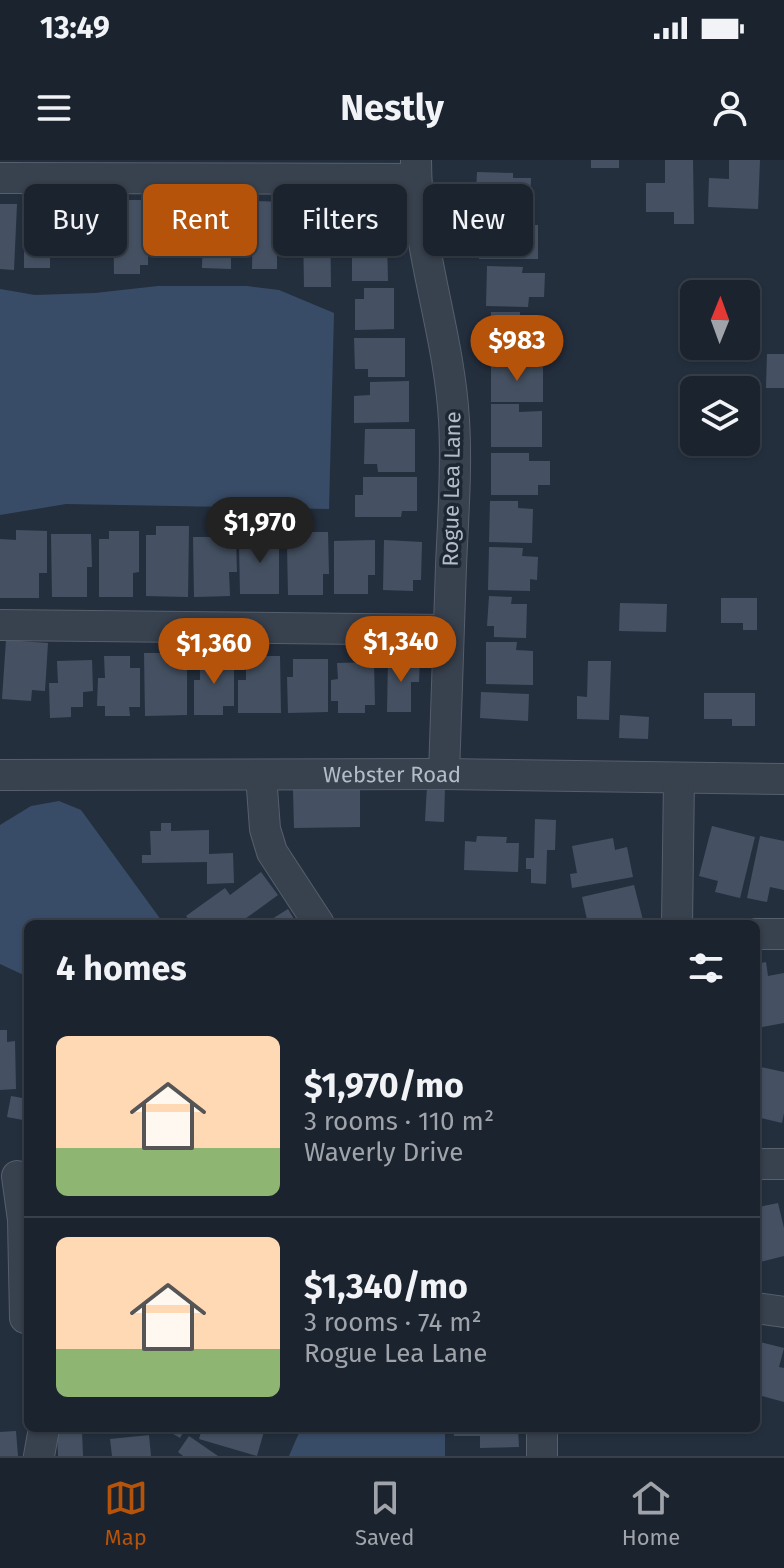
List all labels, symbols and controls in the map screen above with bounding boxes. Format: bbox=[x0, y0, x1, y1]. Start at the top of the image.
text: 13:49 bbox=[40, 10, 110, 46]
icon: menu bbox=[32, 86, 76, 130]
text: Nestly bbox=[340, 86, 444, 130]
icon: person bbox=[708, 86, 752, 130]
chip: Buy bbox=[24, 184, 127, 256]
chip: Rent bbox=[143, 184, 257, 256]
chip: Filters bbox=[273, 184, 407, 256]
chip: New bbox=[423, 184, 533, 256]
north arrow bbox=[680, 280, 760, 360]
map controls bbox=[680, 280, 760, 456]
pin: $983 bbox=[470, 315, 564, 383]
text: $983 bbox=[488, 325, 546, 356]
button: layers bbox=[680, 376, 760, 456]
street label: Rogue Lea Lane bbox=[437, 411, 466, 567]
pin: $1,970 bbox=[195, 497, 325, 565]
text: $1,970 bbox=[224, 507, 296, 538]
pin: $1,340 bbox=[336, 616, 466, 684]
pin: $1,360 bbox=[149, 618, 279, 686]
text: $1,340 bbox=[363, 626, 439, 657]
text: $1,360 bbox=[176, 628, 252, 659]
street label: Webster Road bbox=[323, 761, 461, 788]
icon: filters bbox=[684, 946, 728, 990]
text: 4 homes bbox=[56, 948, 187, 989]
text: $1,970/mo bbox=[304, 1065, 464, 1106]
icon: home bbox=[120, 1068, 216, 1164]
text: 3 rooms · 110 m² bbox=[304, 1106, 494, 1137]
text: Waverly Drive bbox=[304, 1137, 463, 1168]
text: $1,340/mo bbox=[304, 1266, 468, 1307]
icon: home bbox=[120, 1269, 216, 1365]
text: 3 rooms · 74 m² bbox=[304, 1307, 482, 1338]
text: Rogue Lea Lane bbox=[304, 1338, 487, 1369]
tab: Map bbox=[104, 1476, 148, 1551]
tab: Saved bbox=[355, 1476, 414, 1551]
tab: Home bbox=[622, 1476, 680, 1551]

